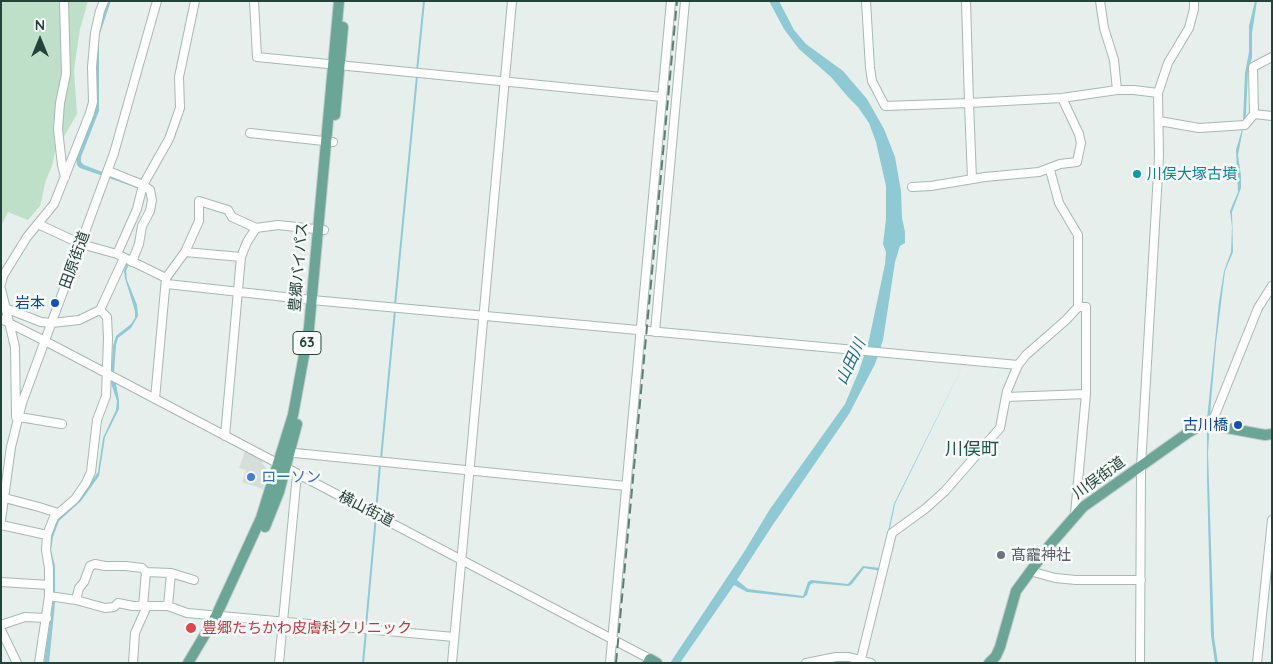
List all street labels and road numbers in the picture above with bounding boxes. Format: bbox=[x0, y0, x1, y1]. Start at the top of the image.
street label: 豊郷バイパス bbox=[286, 221, 312, 313]
street label: 田原街道 bbox=[56, 229, 94, 291]
road number: 63 bbox=[293, 332, 321, 354]
street label: 川俣街道 bbox=[1069, 453, 1129, 503]
street label: 横山街道 bbox=[335, 487, 397, 531]

